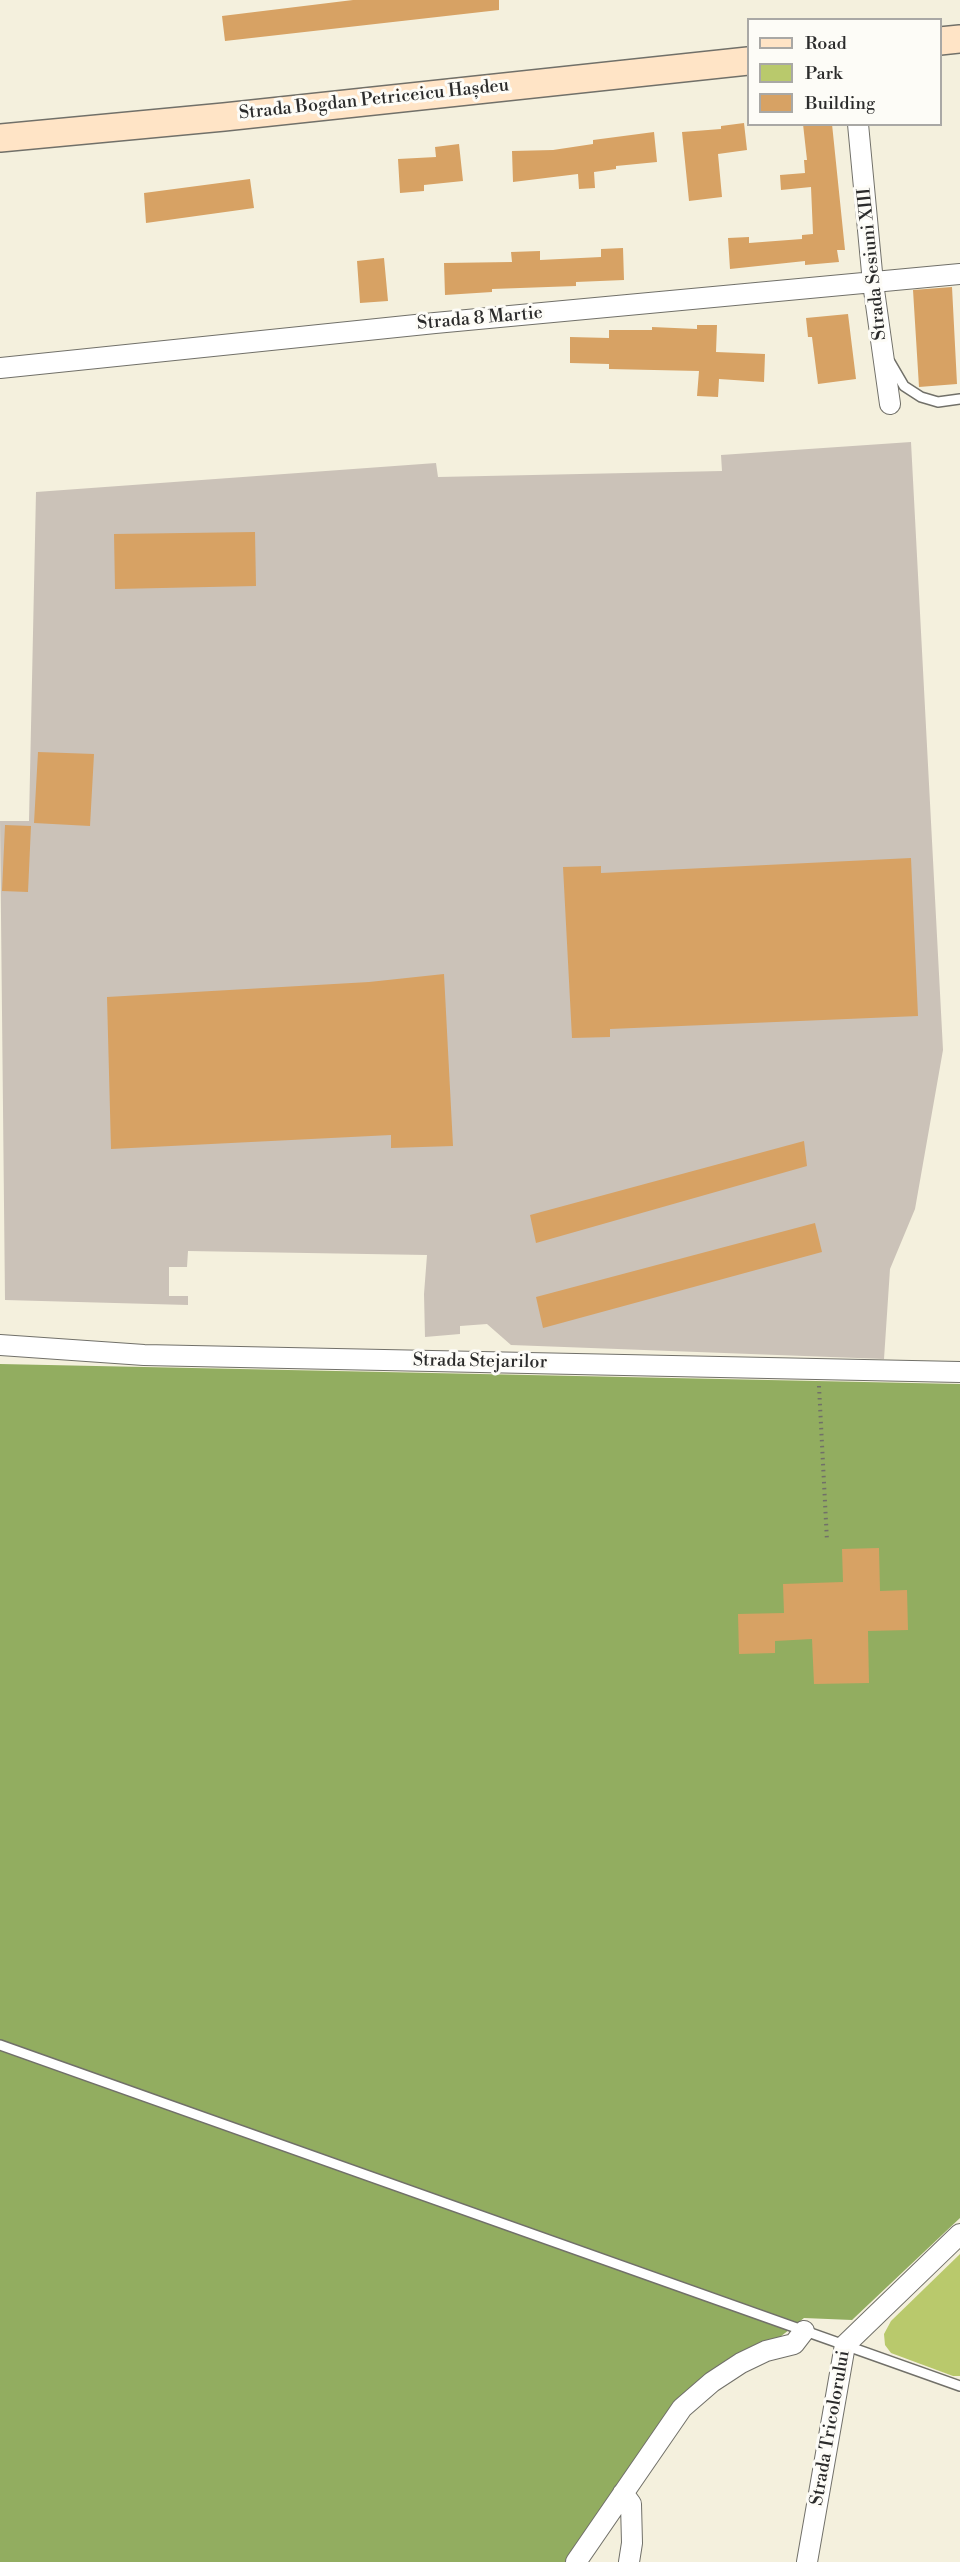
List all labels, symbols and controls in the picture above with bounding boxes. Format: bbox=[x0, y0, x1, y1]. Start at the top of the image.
legend bbox=[747, 18, 942, 126]
text: Road bbox=[805, 32, 847, 55]
text: Park bbox=[805, 62, 842, 85]
street label: Strada Bogdan Petriceicu Hașdeu bbox=[238, 75, 510, 125]
text: Building bbox=[805, 92, 875, 115]
street label: Strada Sesiuni XIII bbox=[854, 187, 892, 341]
street label: Strada 8 Martie bbox=[416, 303, 544, 335]
street label: Strada Stejarilor bbox=[413, 1350, 547, 1374]
street label: Strada Tricolorului bbox=[807, 2349, 855, 2507]

